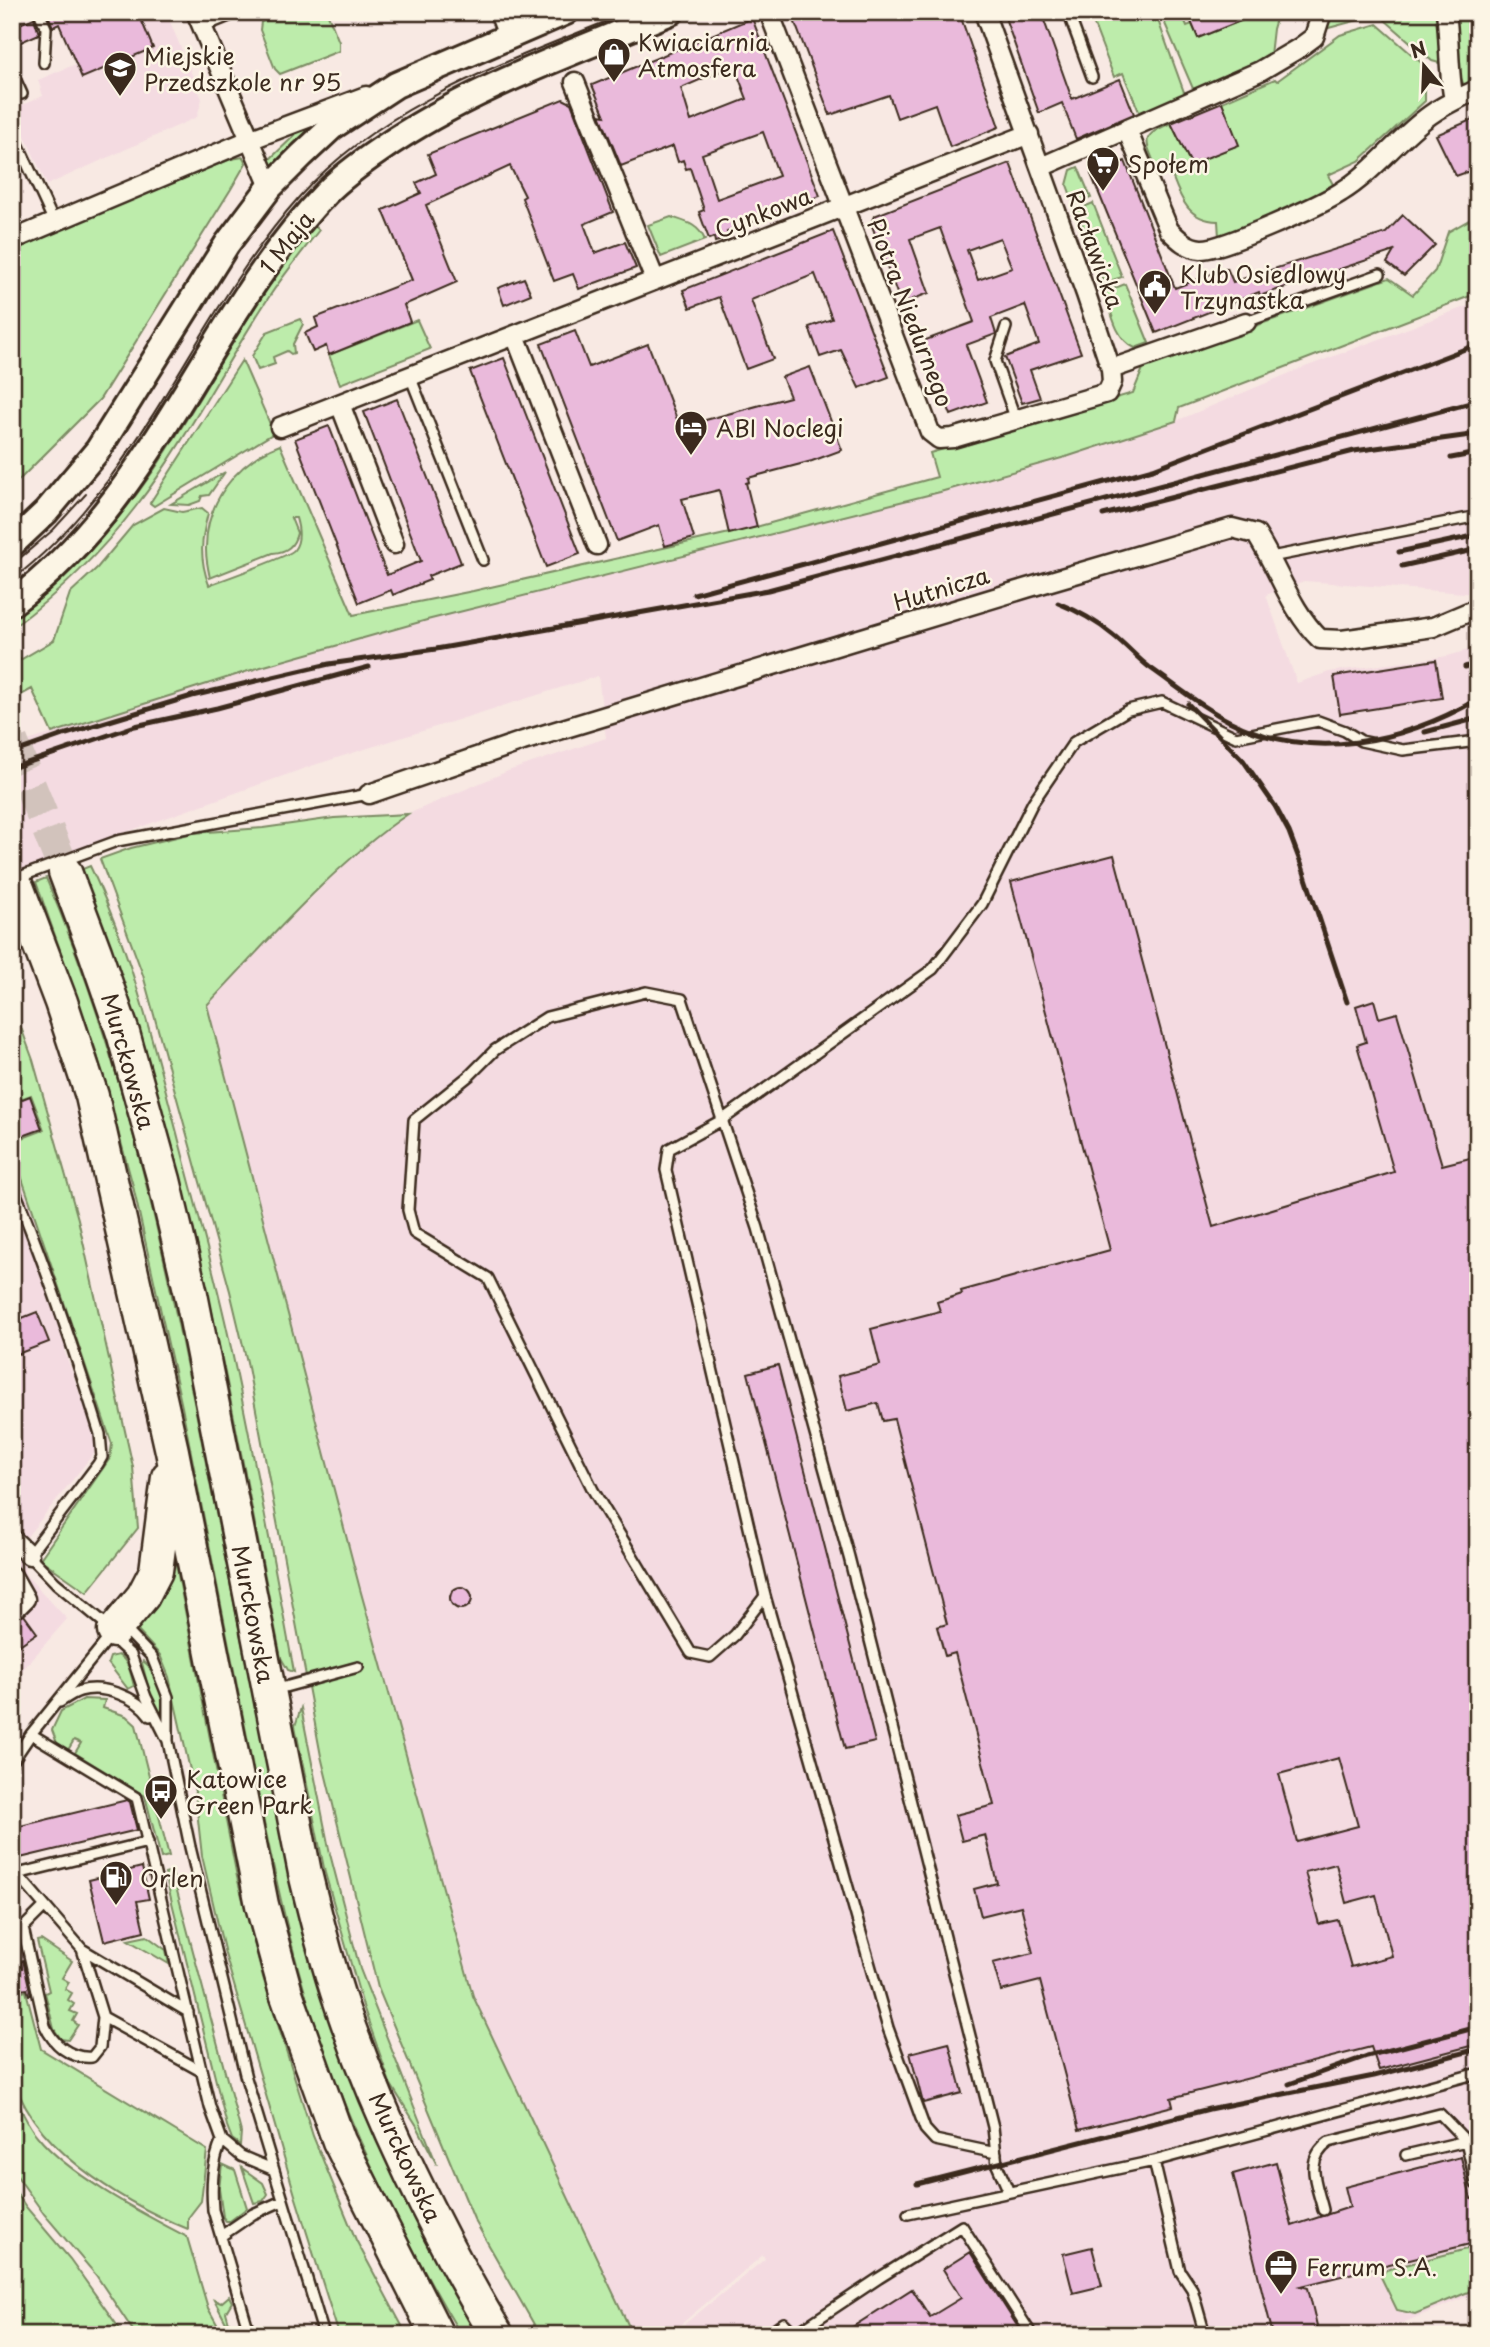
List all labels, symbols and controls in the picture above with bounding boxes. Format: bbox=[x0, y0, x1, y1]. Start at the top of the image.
place label: Kwiaciarnia Atmosfera bbox=[638, 24, 769, 85]
north arrow bbox=[1388, 32, 1458, 102]
text: N bbox=[1406, 33, 1430, 65]
shop icon: Kwiaciarnia Atmosfera bbox=[595, 35, 633, 84]
place label: Miejskie Przedszkole nr 95 bbox=[144, 38, 341, 99]
school or university icon: Miejskie Przedszkole nr 95 bbox=[101, 49, 139, 98]
supermarket icon: Społem bbox=[1084, 144, 1122, 193]
place label: Społem bbox=[1128, 146, 1209, 181]
street label: Cynkowa bbox=[709, 177, 817, 246]
street label: Racławicka bbox=[1058, 184, 1134, 314]
street label: 1 Maja bbox=[250, 202, 322, 281]
street label: Piotra Niedurnego bbox=[859, 213, 963, 411]
place label: Klub Osiedlowy Trzynastka bbox=[1180, 256, 1346, 317]
public building icon: Klub Osiedlowy Trzynastka bbox=[1136, 267, 1174, 316]
hotel icon: ABI Noclegi bbox=[672, 408, 710, 457]
place label: ABI Noclegi bbox=[716, 410, 843, 445]
street label: Hutnicza bbox=[889, 557, 994, 619]
street label: Murckowska bbox=[93, 989, 165, 1134]
street label: Murckowska bbox=[223, 1542, 285, 1687]
place label: Katowice Green Park bbox=[186, 1761, 313, 1822]
bus stop icon: Katowice Green Park bbox=[142, 1772, 180, 1821]
fuel station icon: Orlen bbox=[97, 1858, 135, 1907]
place label: Orlen bbox=[140, 1860, 204, 1895]
street label: Murckowska bbox=[361, 2086, 452, 2228]
office icon: Ferrum S.A. bbox=[1262, 2247, 1300, 2296]
place label: Ferrum S.A. bbox=[1306, 2249, 1437, 2284]

